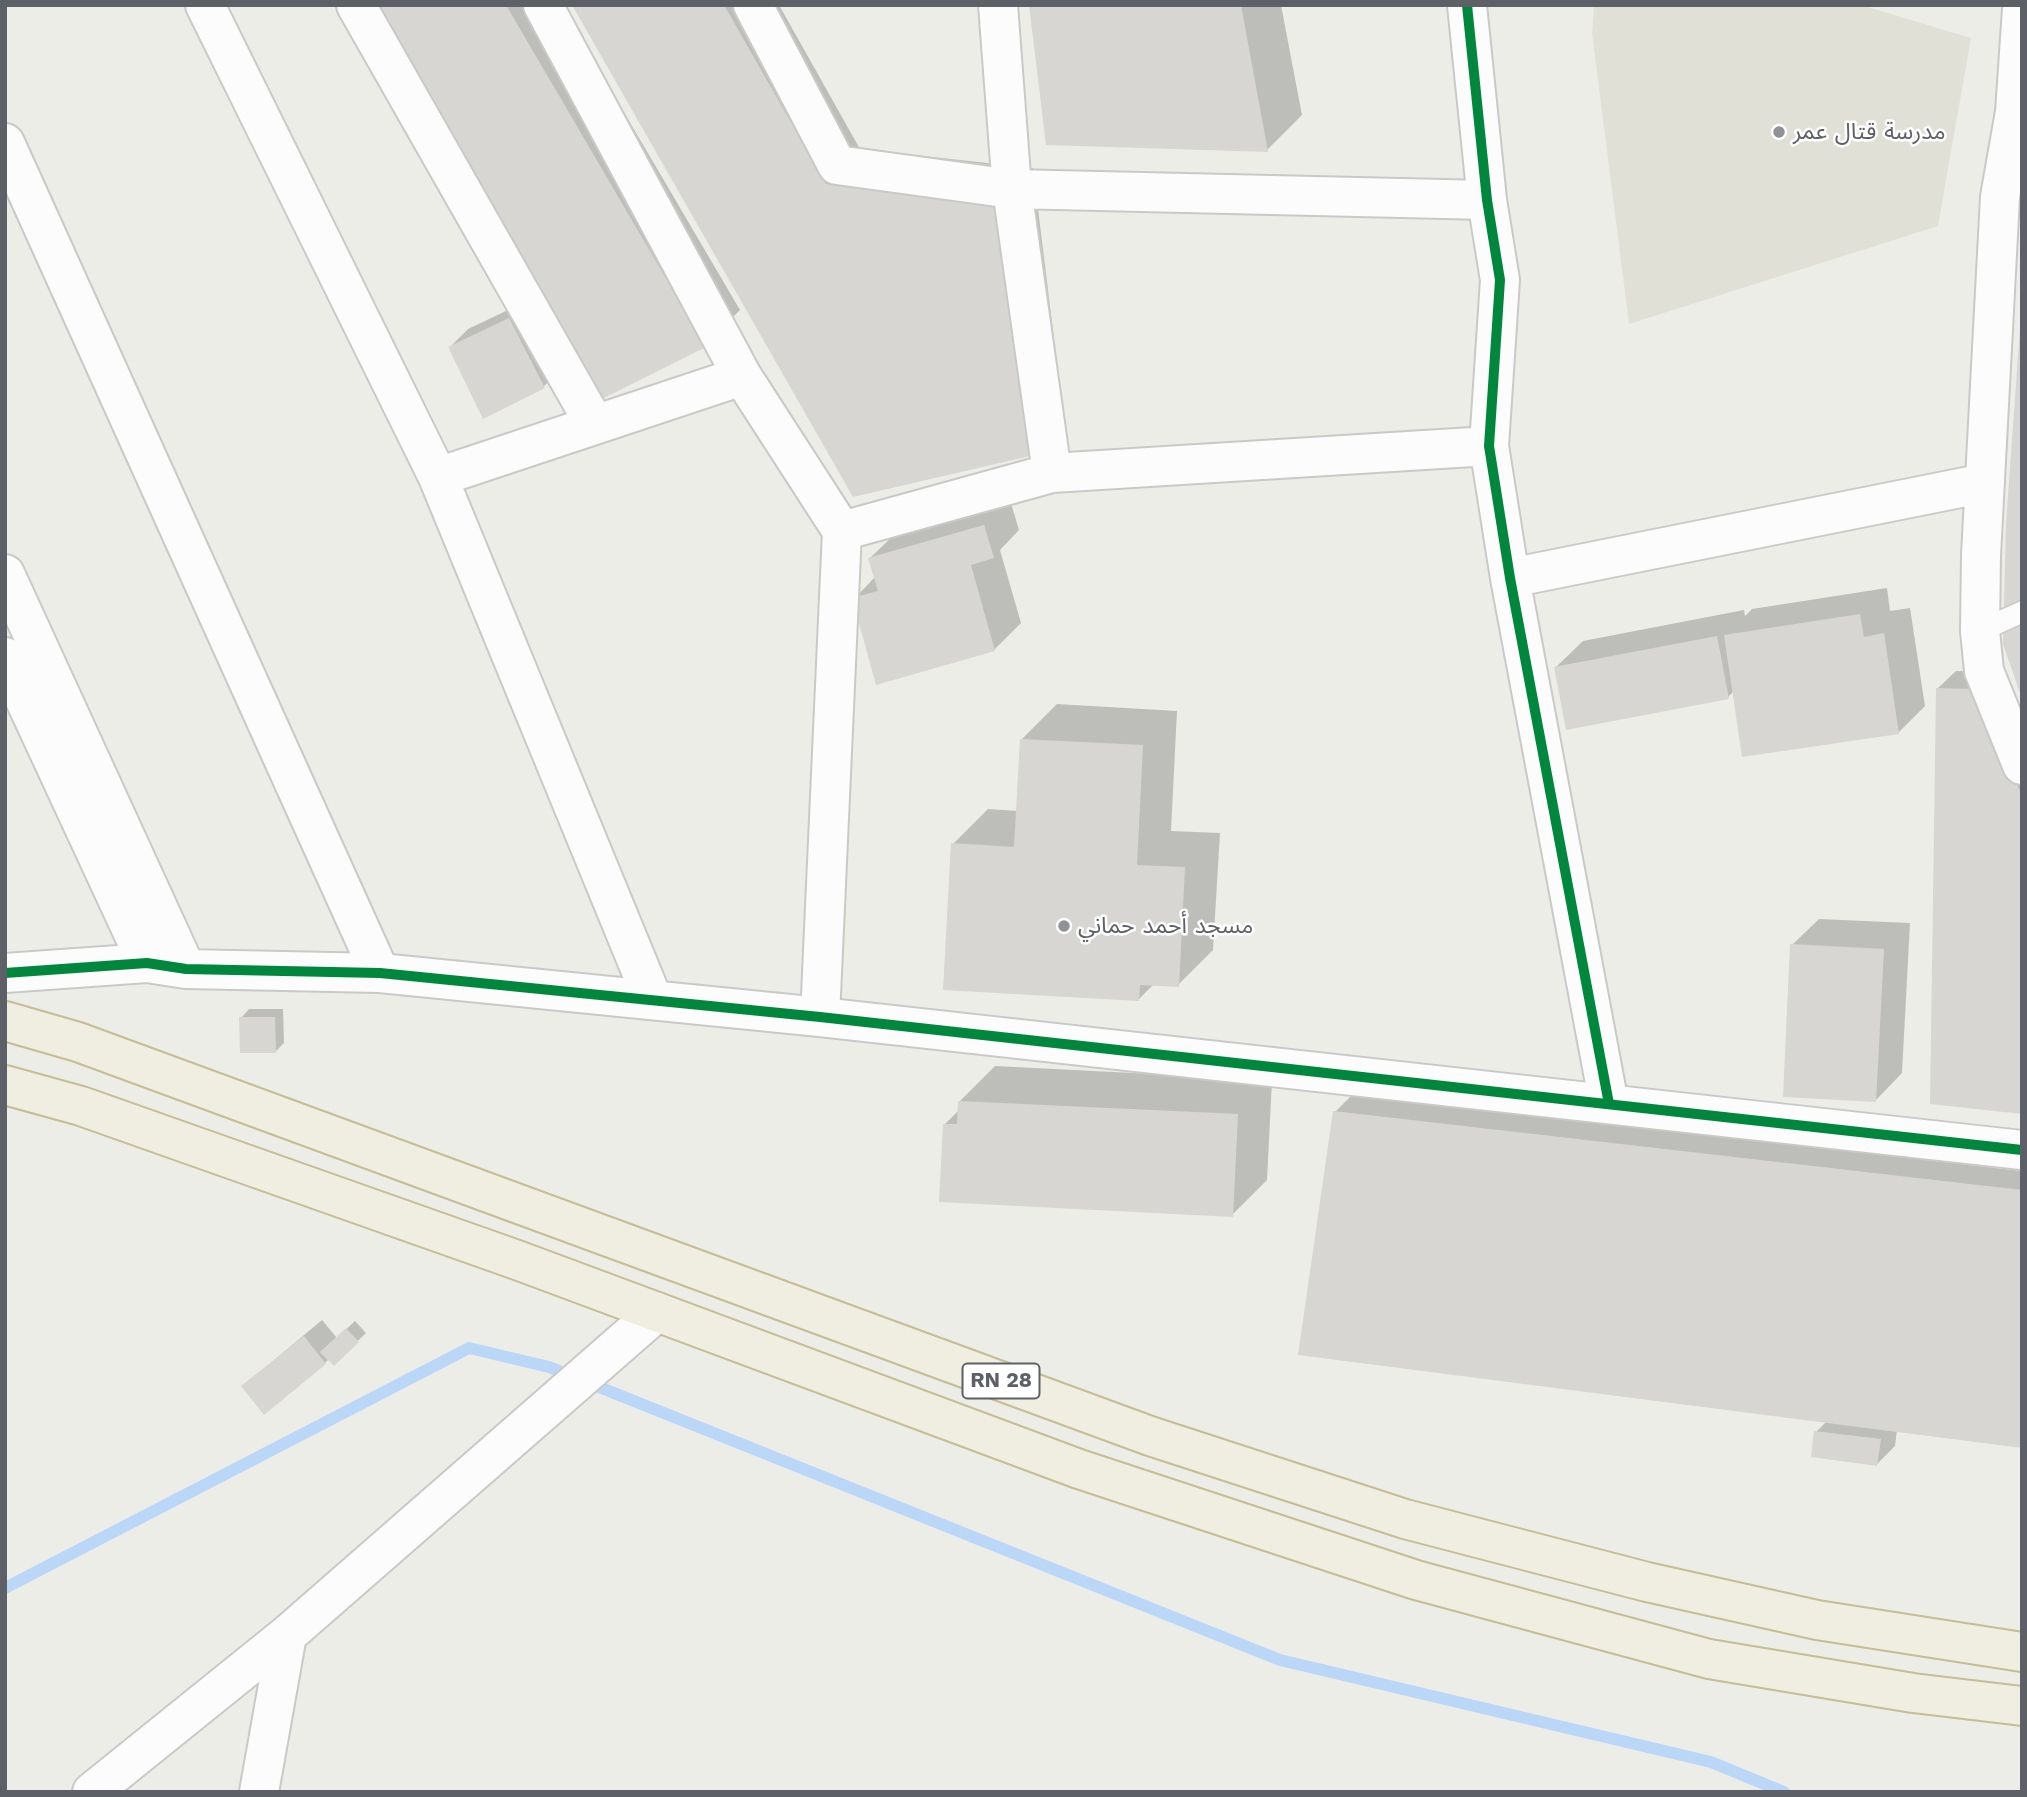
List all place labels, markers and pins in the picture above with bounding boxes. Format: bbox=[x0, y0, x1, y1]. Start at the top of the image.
place label: مدرسة قتال عمر bbox=[1793, 118, 1945, 146]
marker: مدرسة قتال عمر bbox=[1771, 124, 1787, 140]
place label: مسجد أحمد حماني bbox=[1078, 912, 1253, 940]
marker: مسجد أحمد حماني bbox=[1056, 918, 1072, 934]

